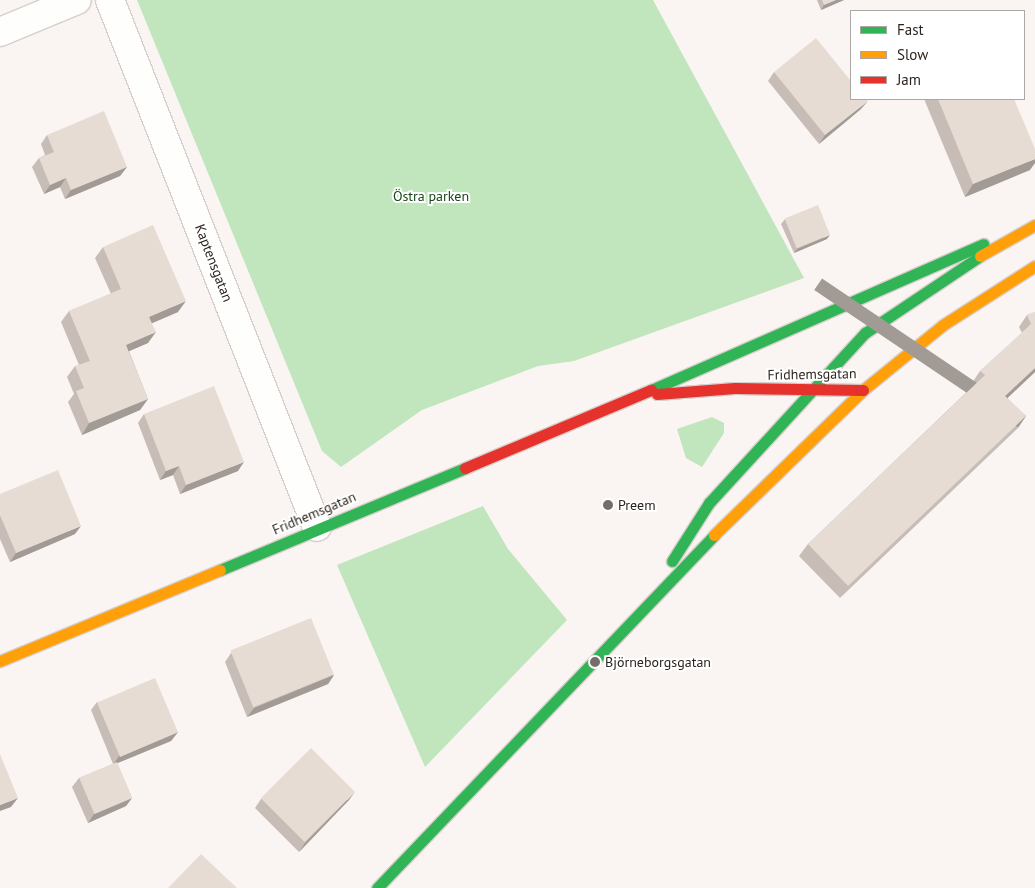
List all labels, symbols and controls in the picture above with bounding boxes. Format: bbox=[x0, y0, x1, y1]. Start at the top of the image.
legend bbox=[850, 10, 1025, 100]
text: Fast bbox=[897, 20, 924, 39]
text: Slow bbox=[897, 45, 928, 64]
text: Jam bbox=[897, 70, 921, 89]
park label: Östra parken bbox=[393, 188, 469, 204]
street label: Kaptensgatan bbox=[192, 222, 236, 304]
street label: Fridhemsgatan bbox=[767, 365, 857, 383]
street label: Fridhemsgatan bbox=[270, 488, 358, 538]
place label: Preem bbox=[618, 497, 656, 513]
marker: Preem bbox=[602, 499, 614, 511]
place label: Björneborgsgatan bbox=[605, 654, 711, 670]
marker: Björneborgsgatan bbox=[589, 656, 601, 668]

